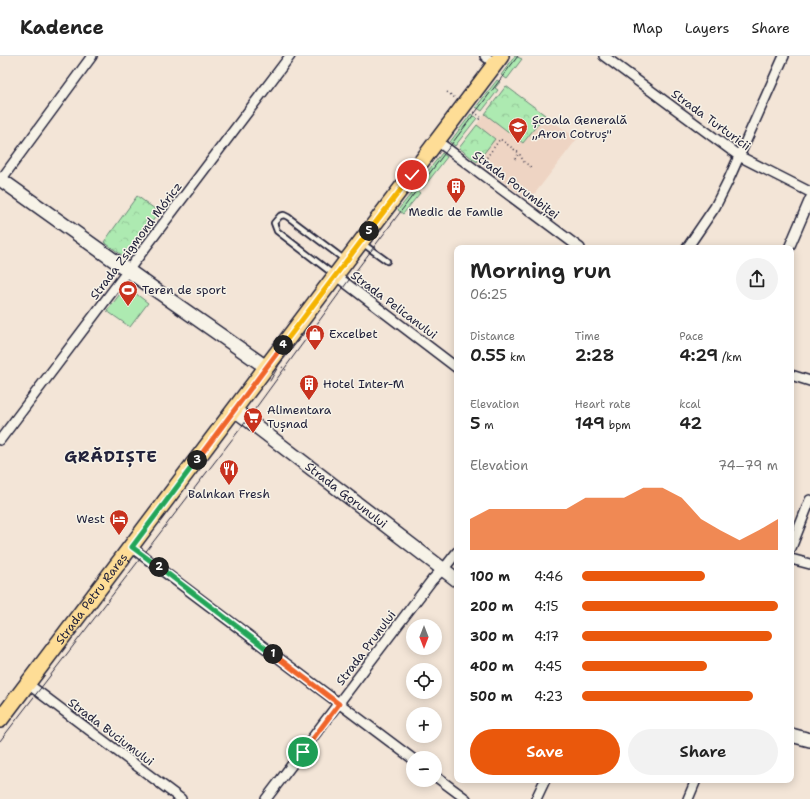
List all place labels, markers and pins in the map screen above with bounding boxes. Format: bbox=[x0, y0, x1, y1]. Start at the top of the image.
place label: Școala Generală ,,Aron Cotruș" bbox=[532, 112, 627, 142]
school or university icon: Școala Generală ,,Aron Cotruș" bbox=[507, 116, 529, 144]
pin bbox=[395, 158, 429, 192]
building icon: Medic de Famlie bbox=[445, 176, 467, 204]
place label: Medic de Famlie bbox=[409, 204, 504, 220]
pin: 5 bbox=[359, 221, 379, 241]
sports icon: Teren de sport bbox=[117, 279, 139, 307]
place label: Teren de sport bbox=[142, 282, 226, 298]
shop icon: Excelbet bbox=[304, 323, 326, 351]
place label: Excelbet bbox=[329, 326, 378, 342]
pin: 4 bbox=[273, 335, 293, 355]
building icon: Hotel Inter-M bbox=[298, 373, 320, 401]
place label: Hotel Inter-M bbox=[323, 376, 405, 392]
place label: Alimentara Tușnad bbox=[267, 402, 332, 432]
supermarket icon: Alimentara Tușnad bbox=[242, 406, 264, 434]
pin: 3 bbox=[187, 450, 207, 470]
restaurant icon: Balnkan Fresh bbox=[218, 458, 240, 486]
place label: Balnkan Fresh bbox=[188, 486, 270, 502]
hotel icon: West bbox=[108, 508, 130, 536]
place label: West bbox=[76, 511, 105, 527]
pin: 2 bbox=[149, 557, 169, 577]
pin: 1 bbox=[263, 644, 283, 664]
pin bbox=[286, 735, 320, 769]

